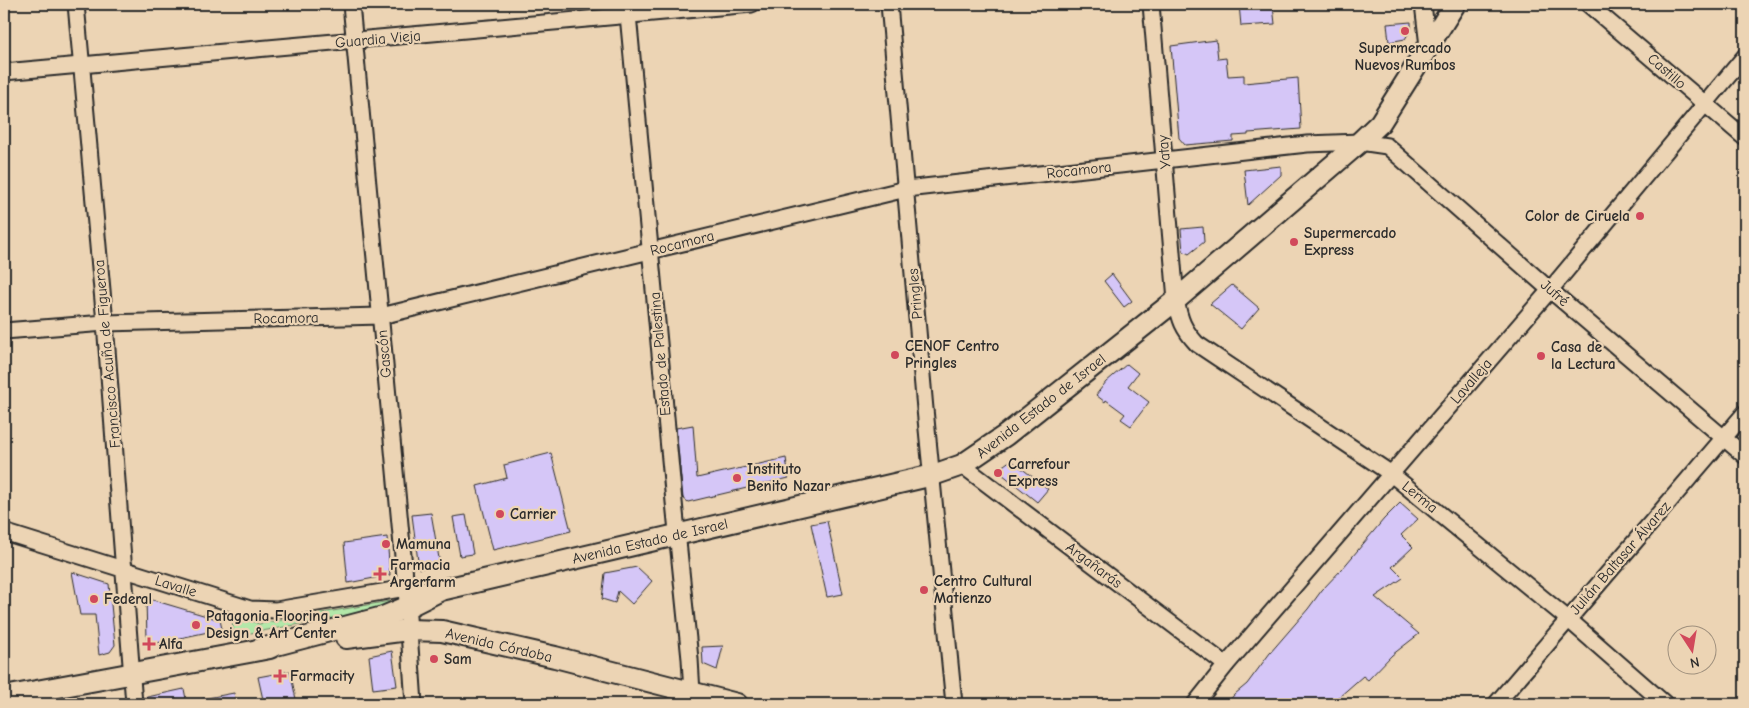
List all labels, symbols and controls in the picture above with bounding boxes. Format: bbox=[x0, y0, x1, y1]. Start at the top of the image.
marker: Supermercado Nuevos Rumbos bbox=[1399, 25, 1411, 37]
street label: Guardia Vieja bbox=[334, 26, 422, 52]
place label: Supermercado Nuevos Rumbos bbox=[1355, 39, 1455, 74]
street label: Castillo bbox=[1644, 49, 1690, 93]
street label: Yatay bbox=[1154, 134, 1174, 170]
street label: Rocamora bbox=[1046, 158, 1112, 182]
place label: Color de Ciruela bbox=[1525, 207, 1630, 225]
marker: Color de Ciruela bbox=[1634, 210, 1646, 222]
place label: Supermercado Express bbox=[1304, 224, 1397, 259]
street label: Rocamora bbox=[648, 226, 716, 260]
marker: Supermercado Express bbox=[1288, 236, 1300, 248]
street label: Francisco Acuña de Figueroa bbox=[90, 259, 124, 449]
street label: Pringles bbox=[904, 268, 926, 320]
street label: Jufré bbox=[1537, 276, 1573, 311]
street label: Estado de Palestina bbox=[646, 291, 674, 417]
street label: Rocamora bbox=[253, 308, 319, 328]
street label: Gascón bbox=[373, 329, 395, 379]
place label: CENOF Centro Pringles bbox=[905, 337, 1000, 372]
place label: Casa de la Lectura bbox=[1551, 338, 1616, 373]
marker: CENOF Centro Pringles bbox=[889, 349, 901, 361]
street label: Avenida Estado de Israel bbox=[973, 350, 1109, 462]
marker: Casa de la Lectura bbox=[1535, 350, 1547, 362]
street label: Lavalleja bbox=[1446, 355, 1496, 407]
place label: Carrefour Express bbox=[1008, 455, 1070, 490]
place label: Instituto Benito Nazar bbox=[747, 460, 830, 495]
marker: Carrefour Express bbox=[992, 467, 1004, 479]
marker: Instituto Benito Nazar bbox=[731, 472, 743, 484]
street label: Lerma bbox=[1398, 477, 1442, 517]
street label: Julián Baltasar Álvarez bbox=[1565, 497, 1675, 618]
place label: Carrier bbox=[510, 505, 556, 523]
marker: Carrier bbox=[494, 508, 506, 520]
street label: Avenida Estado de Israel bbox=[570, 514, 730, 568]
place label: Mamuna bbox=[396, 535, 451, 553]
marker: Mamuna bbox=[380, 538, 392, 550]
street label: Argañarás bbox=[1062, 538, 1126, 592]
place label: Farmacia Argerfarm bbox=[390, 556, 456, 591]
marker: Farmacia Argerfarm bbox=[374, 568, 386, 580]
street label: Lavalle bbox=[153, 571, 200, 601]
place label: Centro Cultural Matienzo bbox=[934, 572, 1032, 607]
marker: Centro Cultural Matienzo bbox=[918, 584, 930, 596]
place label: Federal bbox=[104, 590, 152, 608]
marker: Federal bbox=[88, 593, 100, 605]
place label: Patagonia Flooring - Design & Art Center bbox=[206, 607, 340, 642]
marker: Patagonia Flooring - Design & Art Center bbox=[190, 619, 202, 631]
street label: Avenida Córdoba bbox=[444, 624, 554, 666]
north arrow bbox=[1666, 626, 1716, 676]
place label: Alfa bbox=[159, 635, 183, 653]
marker: Alfa bbox=[143, 638, 155, 650]
place label: Sam bbox=[444, 650, 472, 668]
marker: Sam bbox=[428, 653, 440, 665]
text: N bbox=[1688, 653, 1701, 671]
place label: Farmacity bbox=[290, 667, 355, 685]
marker: Farmacity bbox=[274, 670, 286, 682]

